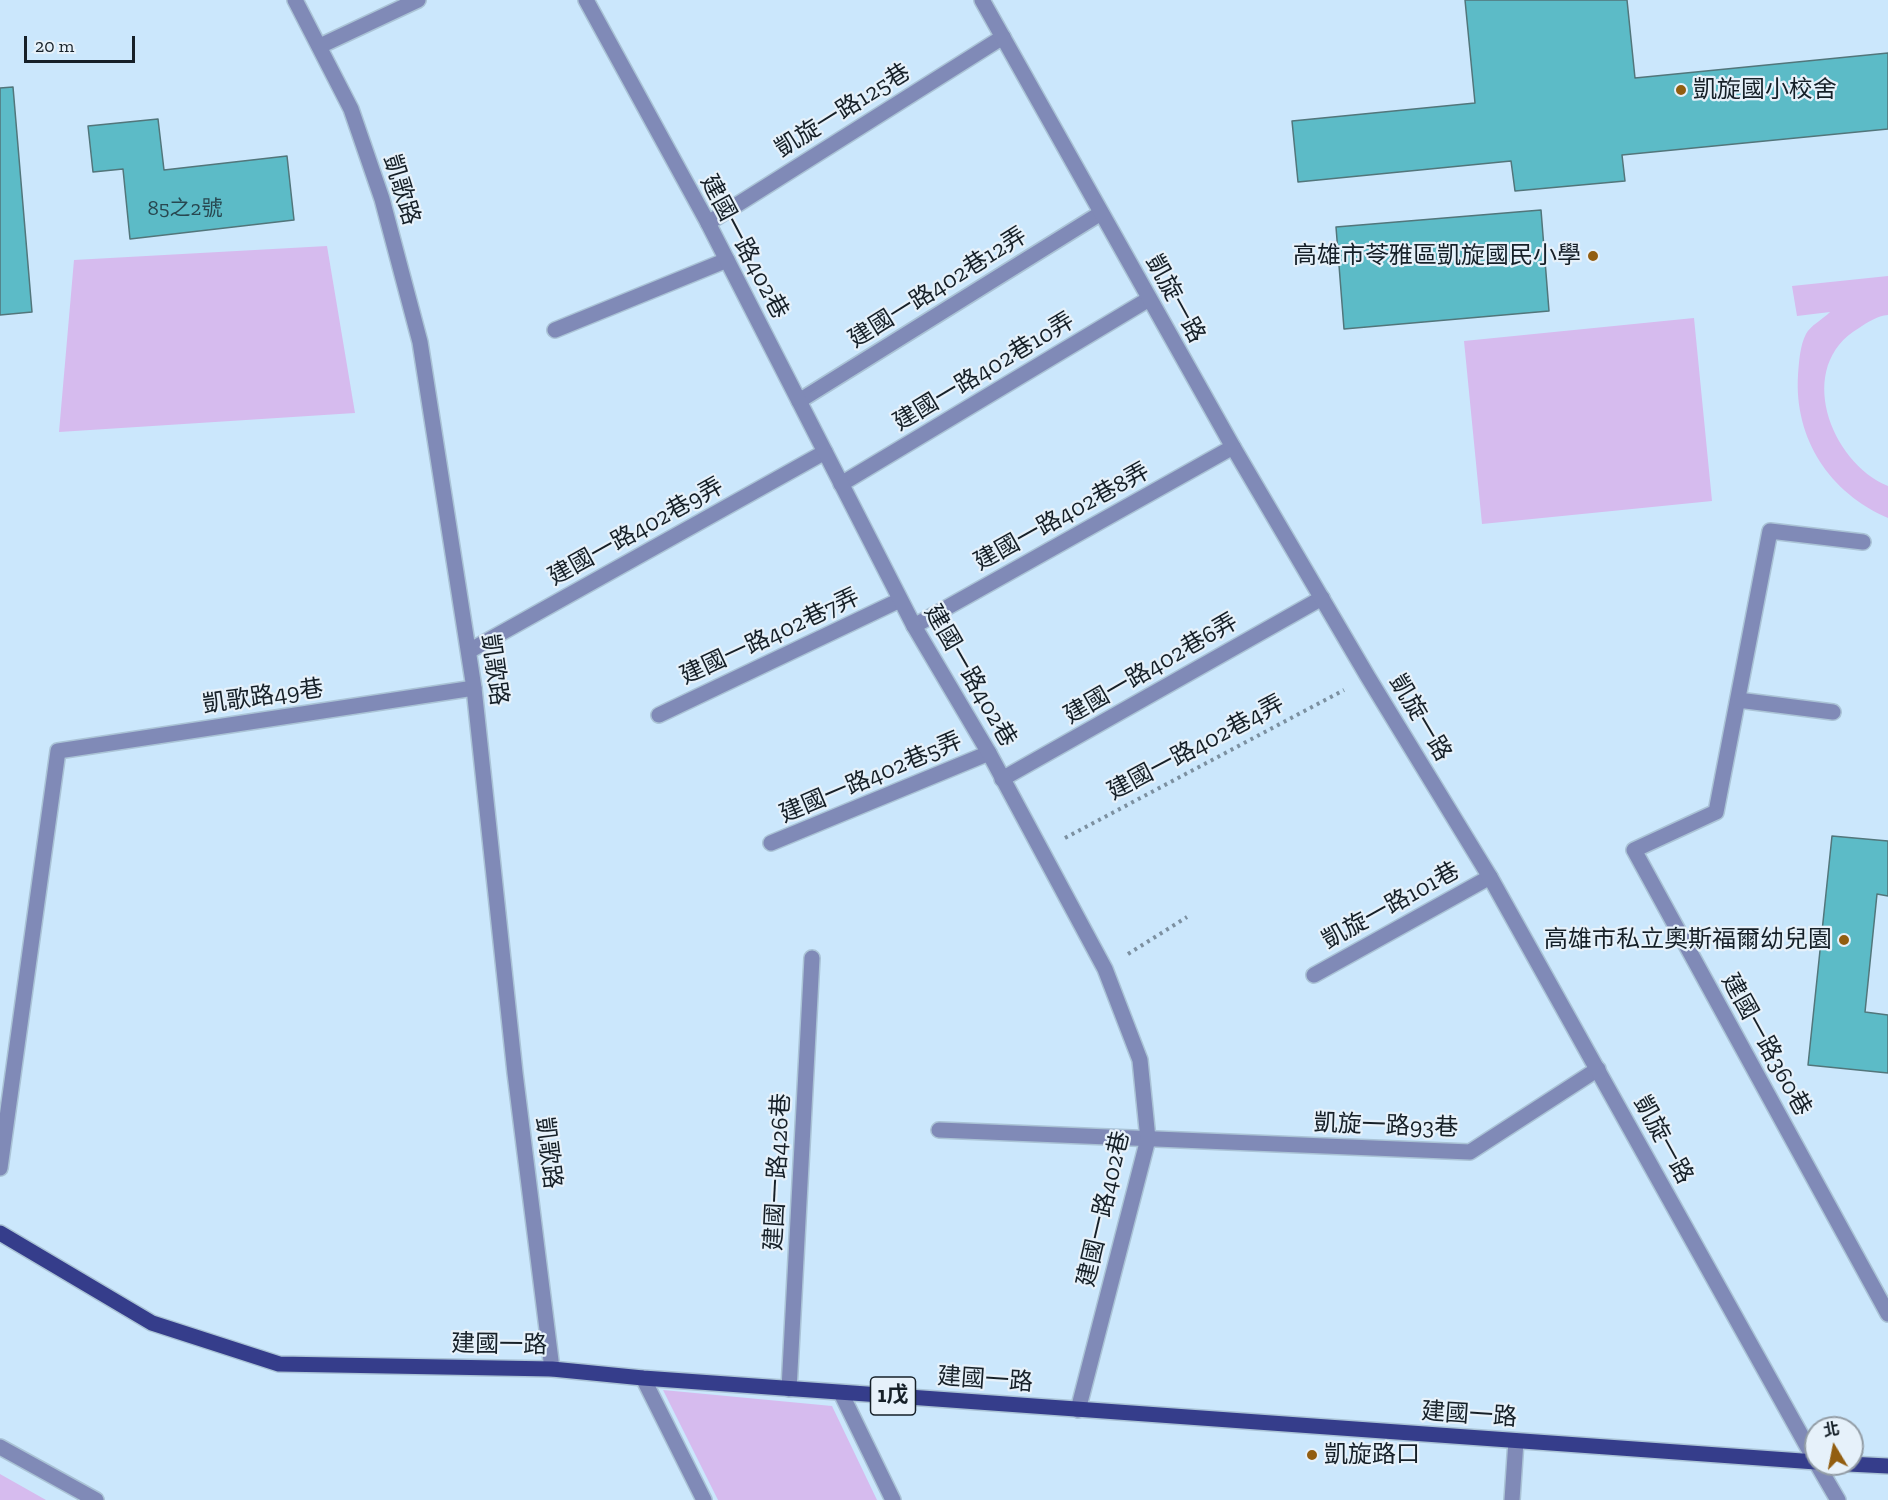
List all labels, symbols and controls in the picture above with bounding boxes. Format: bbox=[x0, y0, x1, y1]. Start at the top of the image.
scale bar bbox=[27, 24, 138, 62]
text: 20 m bbox=[35, 35, 74, 57]
street label: 凱旋一路125巷 bbox=[770, 58, 916, 164]
place label: 凱旋國小校舍 bbox=[1693, 76, 1837, 104]
marker: 凱旋國小校舍 bbox=[1674, 83, 1688, 97]
street label: 凱歌路 bbox=[377, 151, 425, 229]
street label: 建國一路402巷 bbox=[694, 170, 794, 324]
house number: 85之2號 bbox=[148, 196, 222, 222]
street label: 建國一路402巷12弄 bbox=[844, 222, 1032, 354]
place label: 高雄市苓雅區凱旋國民小學 bbox=[1293, 242, 1581, 270]
marker: 高雄市苓雅區凱旋國民小學 bbox=[1586, 249, 1600, 263]
street label: 凱旋一路 bbox=[1139, 250, 1211, 348]
street label: 建國一路402巷10弄 bbox=[888, 307, 1080, 437]
street label: 建國一路402巷8弄 bbox=[969, 457, 1155, 577]
street label: 建國一路402巷9弄 bbox=[543, 472, 729, 592]
street label: 建國一路402巷7弄 bbox=[676, 583, 864, 691]
street label: 建國一路402巷 bbox=[918, 600, 1022, 752]
street label: 建國一路402巷6弄 bbox=[1059, 608, 1243, 730]
street label: 凱歌路 bbox=[475, 632, 513, 708]
street label: 凱旋一路 bbox=[1383, 669, 1457, 767]
street label: 凱歌路49巷 bbox=[201, 674, 325, 720]
street label: 建國一路402巷4弄 bbox=[1103, 689, 1289, 807]
street label: 建國一路402巷5弄 bbox=[775, 727, 967, 829]
street label: 凱旋一路101巷 bbox=[1317, 856, 1465, 956]
place label: 高雄市私立奧斯福爾幼兒園 bbox=[1544, 926, 1832, 954]
marker: 高雄市私立奧斯福爾幼兒園 bbox=[1837, 933, 1851, 947]
street label: 建國一路360巷 bbox=[1715, 969, 1817, 1121]
street label: 凱旋一路 bbox=[1627, 1091, 1699, 1189]
street label: 建國一路426巷 bbox=[759, 1092, 797, 1252]
street label: 凱旋一路93巷 bbox=[1313, 1109, 1459, 1143]
street label: 凱歌路 bbox=[529, 1116, 567, 1190]
street label: 建國一路402巷 bbox=[1072, 1128, 1136, 1290]
street label: 建國一路 bbox=[451, 1330, 547, 1360]
street label: 建國一路 bbox=[936, 1362, 1034, 1398]
road number: 1戊 bbox=[870, 1377, 916, 1415]
street label: 建國一路 bbox=[1420, 1397, 1518, 1433]
north arrow bbox=[1804, 1416, 1864, 1476]
text: 北 bbox=[1822, 1419, 1841, 1440]
place label: 凱旋路口 bbox=[1324, 1441, 1420, 1469]
marker: 凱旋路口 bbox=[1305, 1448, 1319, 1462]

